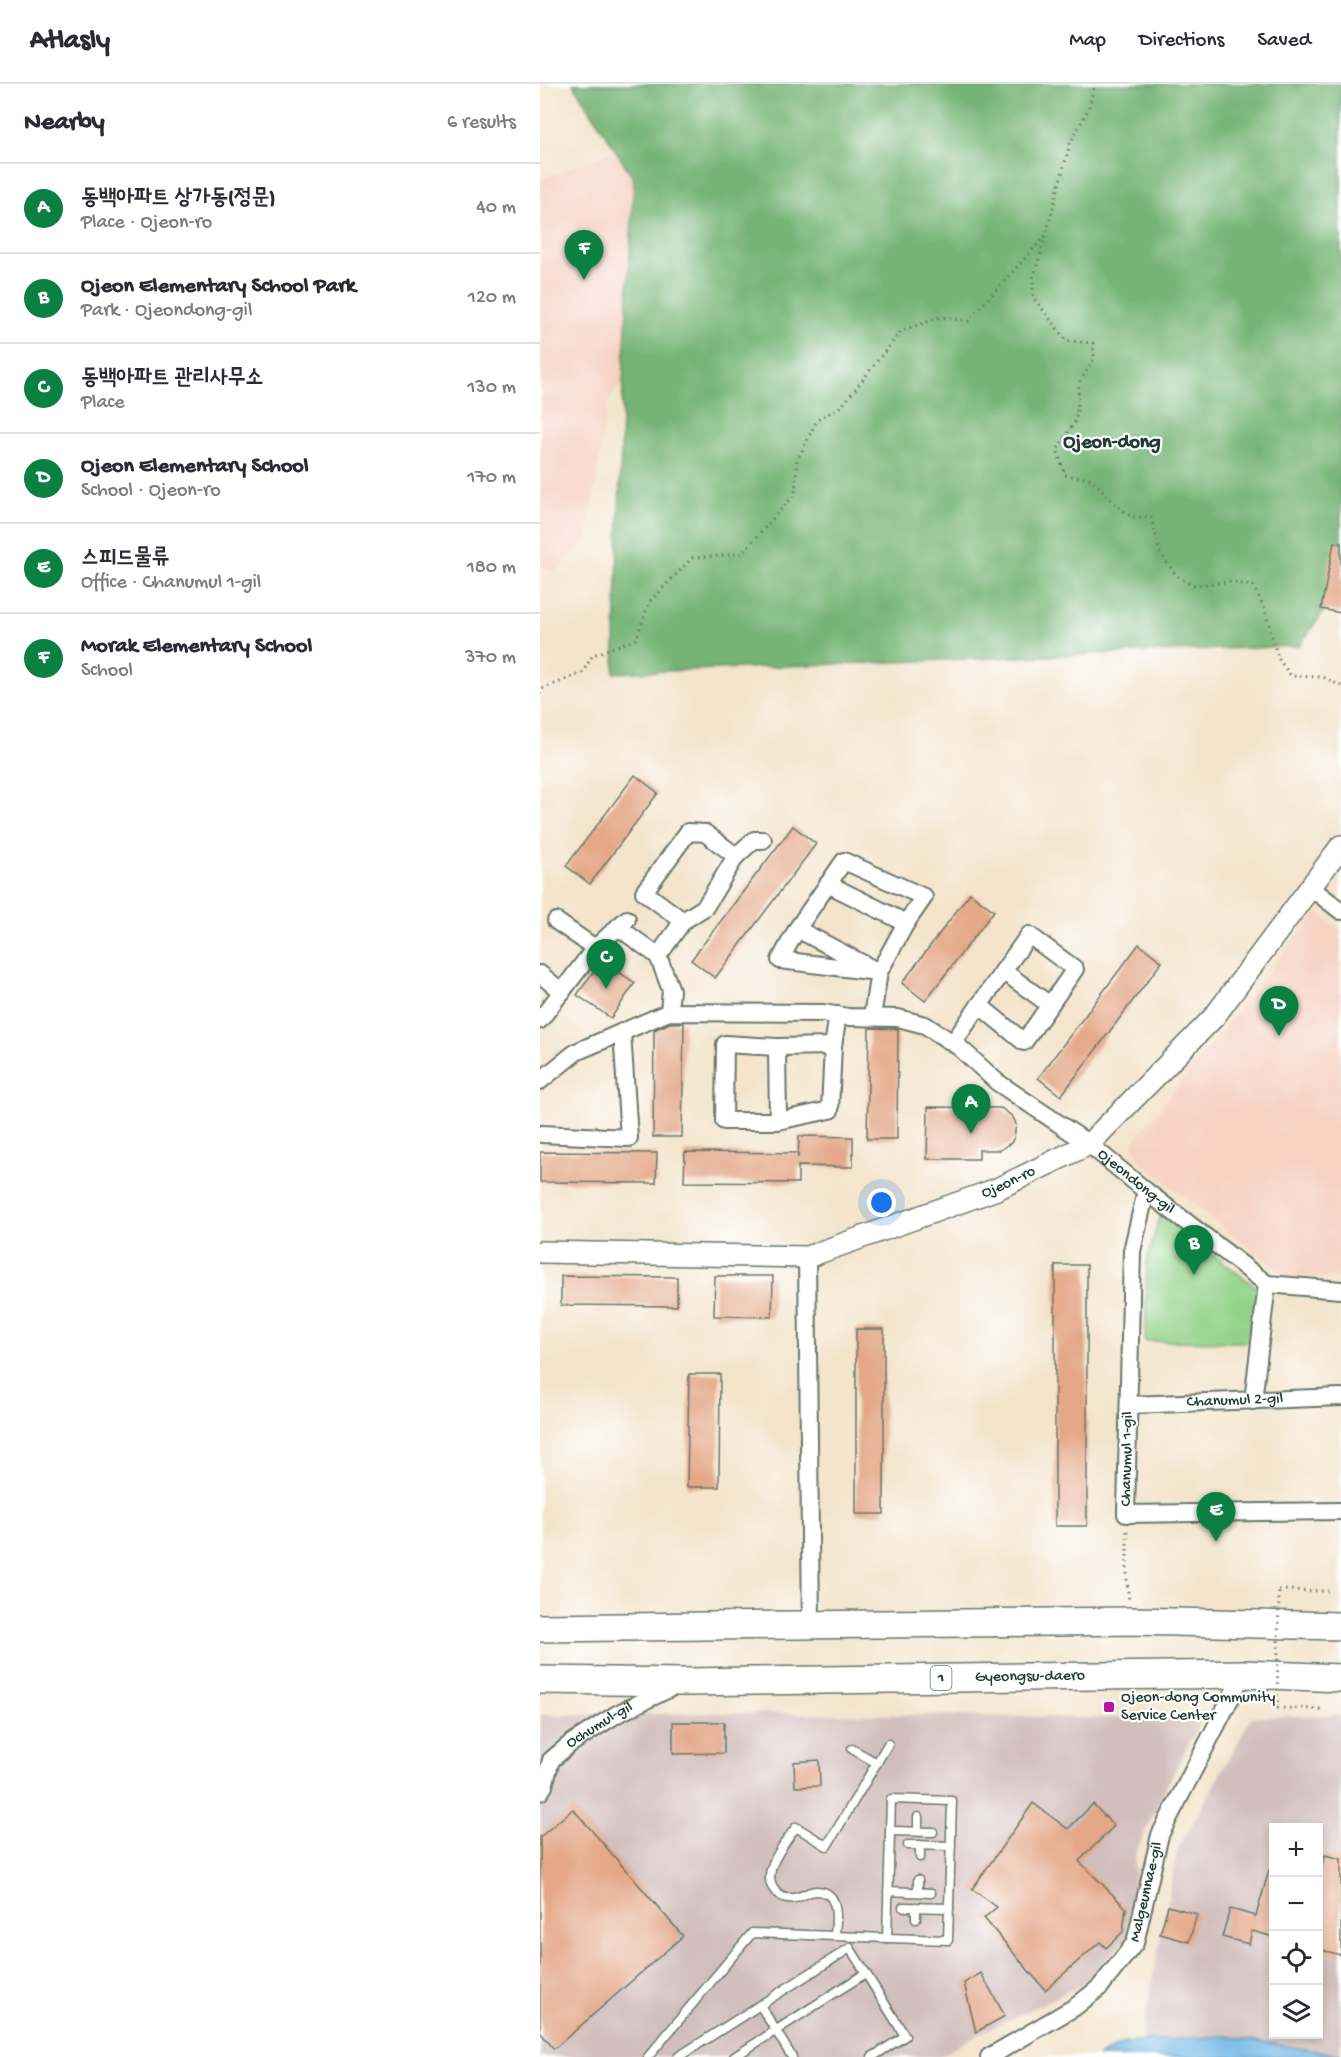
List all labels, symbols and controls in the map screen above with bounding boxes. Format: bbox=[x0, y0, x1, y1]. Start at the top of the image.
text: Atlasly bbox=[30, 25, 110, 58]
text: Map bbox=[1069, 29, 1106, 54]
text: Directions bbox=[1139, 29, 1224, 54]
text: Saved bbox=[1257, 29, 1311, 54]
text: Nearby bbox=[24, 108, 105, 139]
text: 6 results bbox=[447, 112, 516, 135]
text: 동백아파트 상가동(정문) bbox=[81, 186, 276, 212]
text: A bbox=[38, 197, 49, 220]
text: 40 m bbox=[476, 197, 516, 220]
text: Place · Ojeon-ro bbox=[81, 212, 212, 235]
pin: F bbox=[564, 230, 603, 280]
text: Ojeon Elementary School Park bbox=[81, 274, 356, 300]
text: B bbox=[38, 287, 49, 310]
text: 120 m bbox=[468, 287, 516, 310]
text: Park · Ojeondong-gil bbox=[81, 300, 252, 323]
text: 동백아파트 관리사무소 bbox=[81, 366, 263, 392]
text: C bbox=[38, 377, 49, 400]
text: 130 m bbox=[467, 377, 516, 400]
text: Place bbox=[81, 392, 125, 415]
district label: Ojeon-dong bbox=[1063, 432, 1161, 455]
text: Ojeon Elementary School bbox=[81, 454, 309, 480]
text: D bbox=[37, 467, 50, 490]
text: 170 m bbox=[467, 467, 516, 490]
text: School · Ojeon-ro bbox=[81, 480, 221, 503]
text: 스피드물류 bbox=[81, 546, 170, 572]
text: E bbox=[37, 557, 50, 580]
text: 180 m bbox=[467, 557, 516, 580]
text: Office · Chanumul 1-gil bbox=[81, 572, 261, 595]
text: Morak Elementary School bbox=[81, 634, 312, 660]
text: F bbox=[38, 647, 49, 670]
text: 370 m bbox=[465, 647, 516, 670]
text: School bbox=[81, 660, 133, 683]
pin: C bbox=[586, 940, 626, 989]
pin: D bbox=[1260, 986, 1298, 1036]
pin: A bbox=[952, 1084, 990, 1134]
street label: Ojeondong-gil bbox=[1093, 1145, 1178, 1219]
street label: Ojeon-ro bbox=[979, 1162, 1039, 1203]
your location bbox=[867, 1188, 896, 1217]
pin: B bbox=[1174, 1226, 1214, 1275]
street label: Chanumul 2-gil bbox=[1186, 1390, 1283, 1412]
street label: Chanumul 1-gil bbox=[1118, 1411, 1138, 1507]
pin: E bbox=[1196, 1492, 1236, 1542]
road number: 1 bbox=[930, 1666, 952, 1690]
street label: Gyeongsu-daero bbox=[975, 1667, 1085, 1687]
place label: Ojeon-dong Community Service Center bbox=[1121, 1689, 1275, 1726]
street label: Ochumul-gil bbox=[563, 1698, 636, 1753]
marker: Ojeon-dong Community Service Center bbox=[1102, 1700, 1116, 1714]
map controls bbox=[1269, 1823, 1323, 2039]
button: + bbox=[1269, 1823, 1323, 1877]
street label: Malgeunnae-gil bbox=[1126, 1840, 1168, 1944]
button: − bbox=[1269, 1877, 1323, 1931]
button: locate bbox=[1269, 1931, 1323, 1985]
button: layers bbox=[1269, 1985, 1323, 2039]

